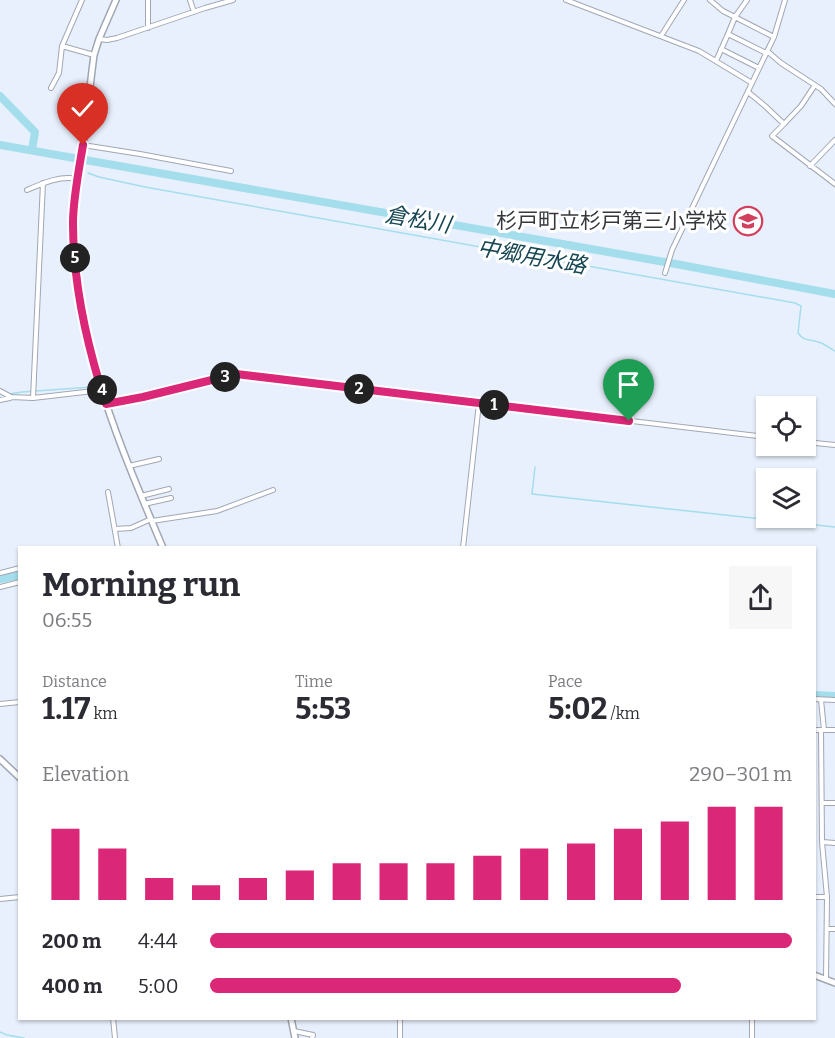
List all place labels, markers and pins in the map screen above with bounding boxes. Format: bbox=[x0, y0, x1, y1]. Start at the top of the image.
pin bbox=[57, 83, 108, 145]
school or university icon: 杉戸町立杉戸第三小学校 bbox=[732, 205, 764, 237]
place label: 杉戸町立杉戸第三小学校 bbox=[496, 208, 727, 234]
pin: 5 bbox=[60, 243, 90, 273]
pin bbox=[603, 359, 654, 421]
pin: 3 bbox=[210, 362, 240, 392]
pin: 2 bbox=[344, 374, 374, 404]
pin: 4 bbox=[87, 375, 117, 405]
pin: 1 bbox=[479, 390, 509, 420]

